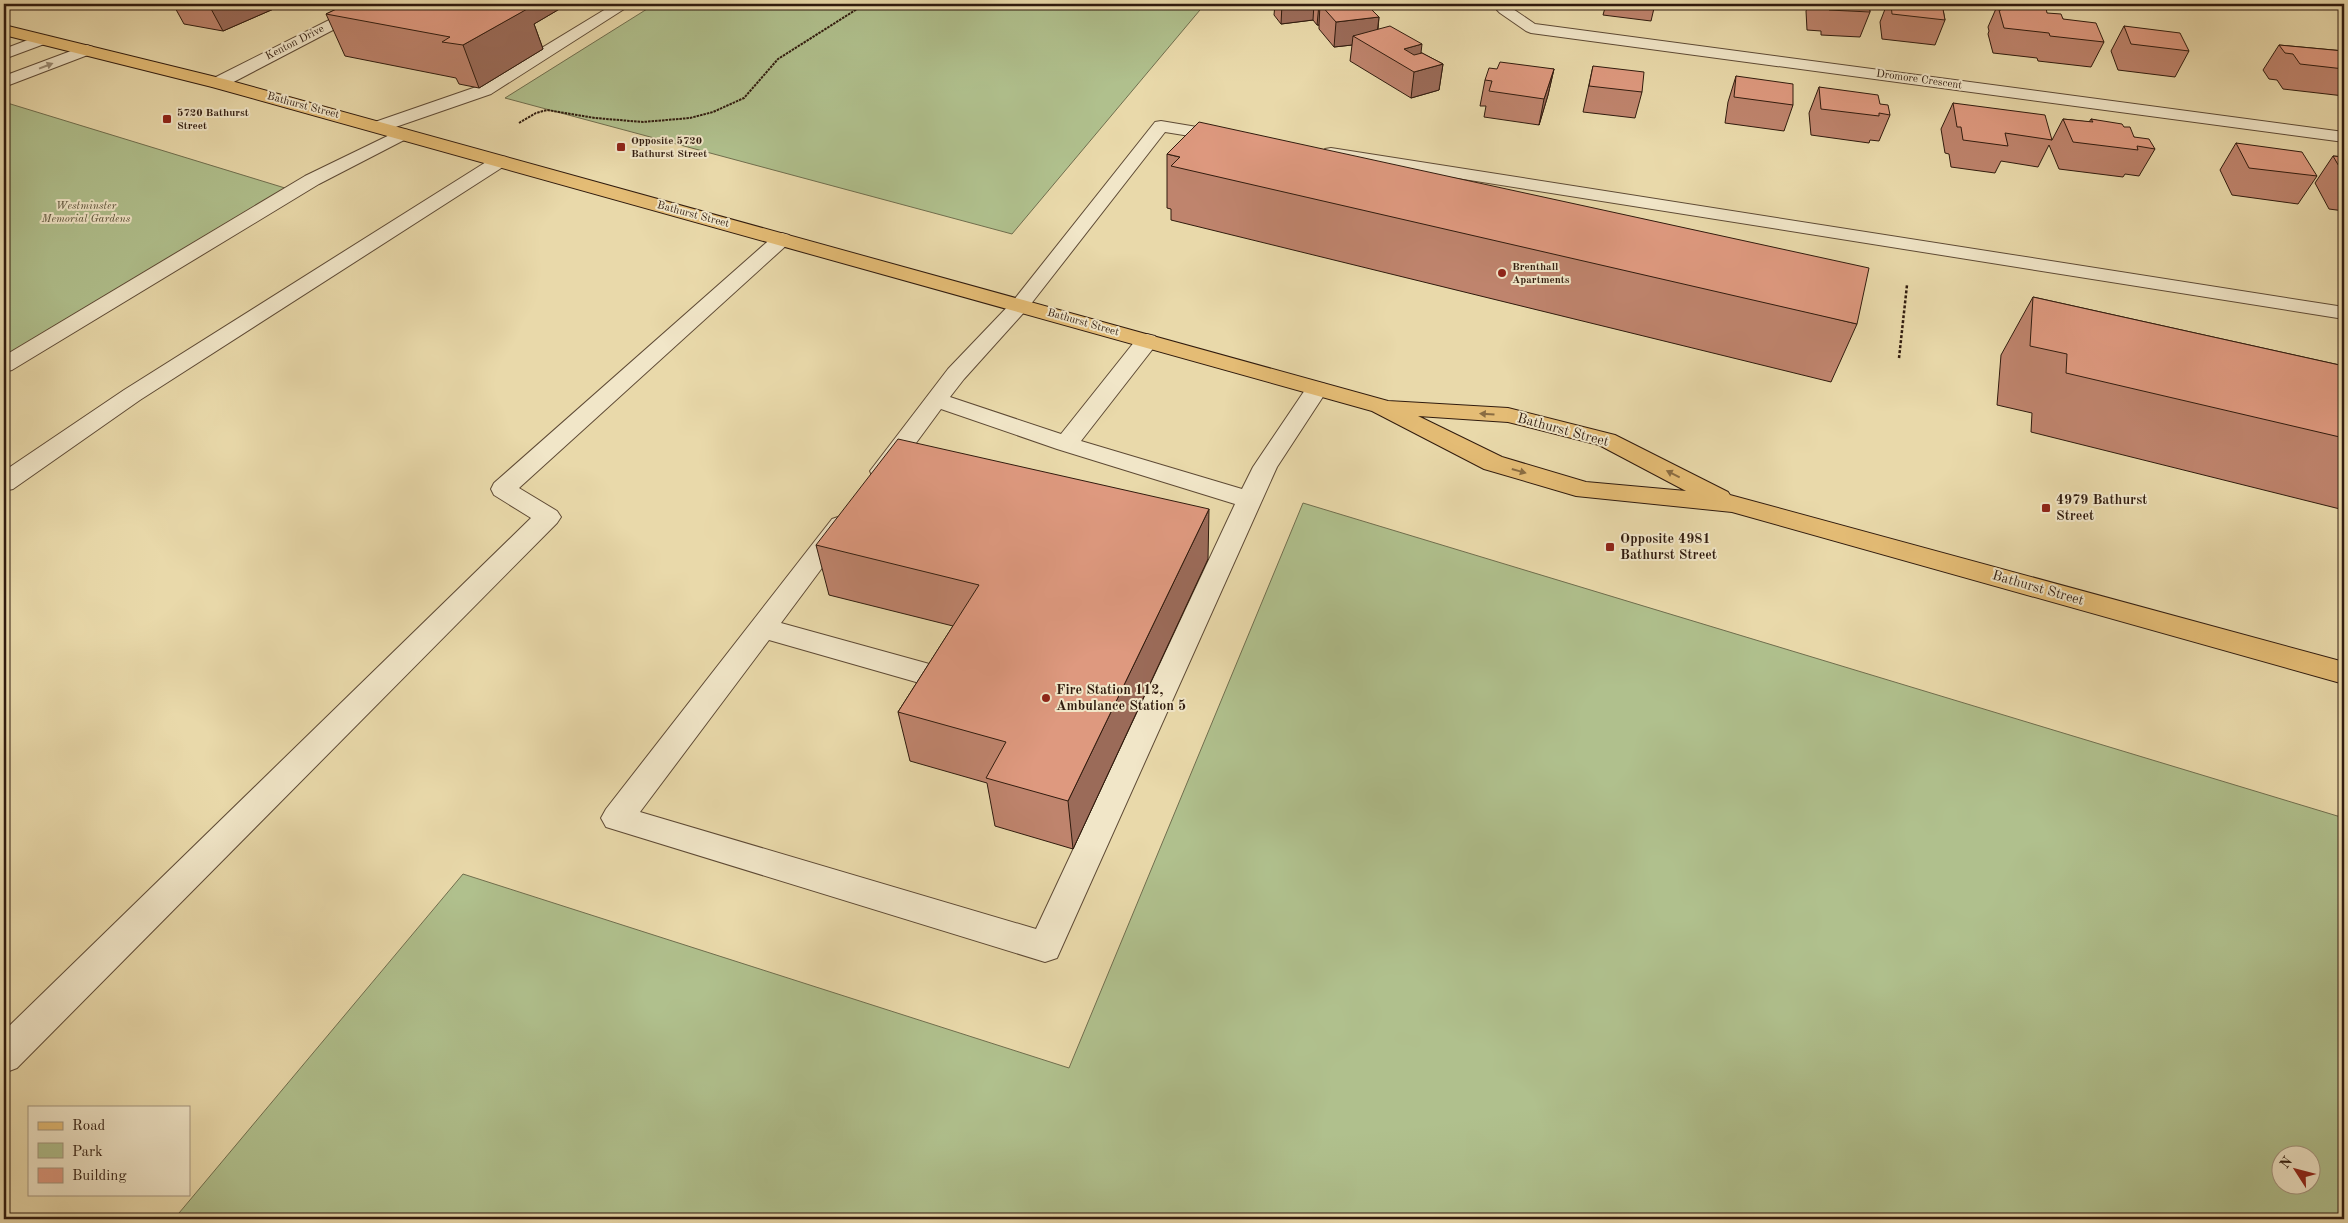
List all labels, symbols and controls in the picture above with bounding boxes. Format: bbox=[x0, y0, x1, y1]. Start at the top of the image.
street label: Kenton Drive bbox=[264, 24, 326, 62]
one-way arrow bbox=[38, 62, 53, 69]
street label: Dromore Crescent bbox=[1875, 69, 1963, 92]
street label: Bathurst Street bbox=[266, 91, 340, 121]
place label: 5720 Bathurst Street bbox=[177, 108, 249, 132]
marker: 5720 Bathurst Street bbox=[161, 113, 173, 125]
place label: Opposite 5720 Bathurst Street bbox=[631, 136, 707, 160]
marker: Opposite 5720 Bathurst Street bbox=[615, 141, 627, 153]
street label: Bathurst Street bbox=[656, 200, 730, 230]
park label: Westminster Memorial Gardens bbox=[41, 201, 131, 225]
place label: Brenthall Apartments bbox=[1512, 262, 1570, 286]
marker: Brenthall Apartments bbox=[1496, 267, 1508, 279]
street label: Bathurst Street bbox=[1046, 307, 1120, 339]
one-way arrow bbox=[1478, 409, 1494, 417]
street label: Bathurst Street bbox=[1516, 411, 1610, 449]
one-way arrow bbox=[1512, 468, 1527, 476]
one-way arrow bbox=[1666, 470, 1680, 478]
place label: 4979 Bathurst Street bbox=[2056, 493, 2147, 523]
marker: 4979 Bathurst Street bbox=[2040, 502, 2052, 514]
place label: Opposite 4981 Bathurst Street bbox=[1620, 532, 1717, 562]
marker: Opposite 4981 Bathurst Street bbox=[1604, 541, 1616, 553]
street label: Bathurst Street bbox=[1991, 568, 2085, 608]
place label: Fire Station 112, Ambulance Station 5 bbox=[1056, 683, 1186, 713]
marker: Fire Station 112, Ambulance Station 5 bbox=[1040, 692, 1052, 704]
legend bbox=[28, 1106, 190, 1196]
text: Road bbox=[72, 1119, 106, 1134]
text: Park bbox=[72, 1145, 103, 1160]
north arrow bbox=[2270, 1146, 2320, 1196]
text: N bbox=[2277, 1154, 2295, 1171]
text: Building bbox=[72, 1169, 127, 1184]

